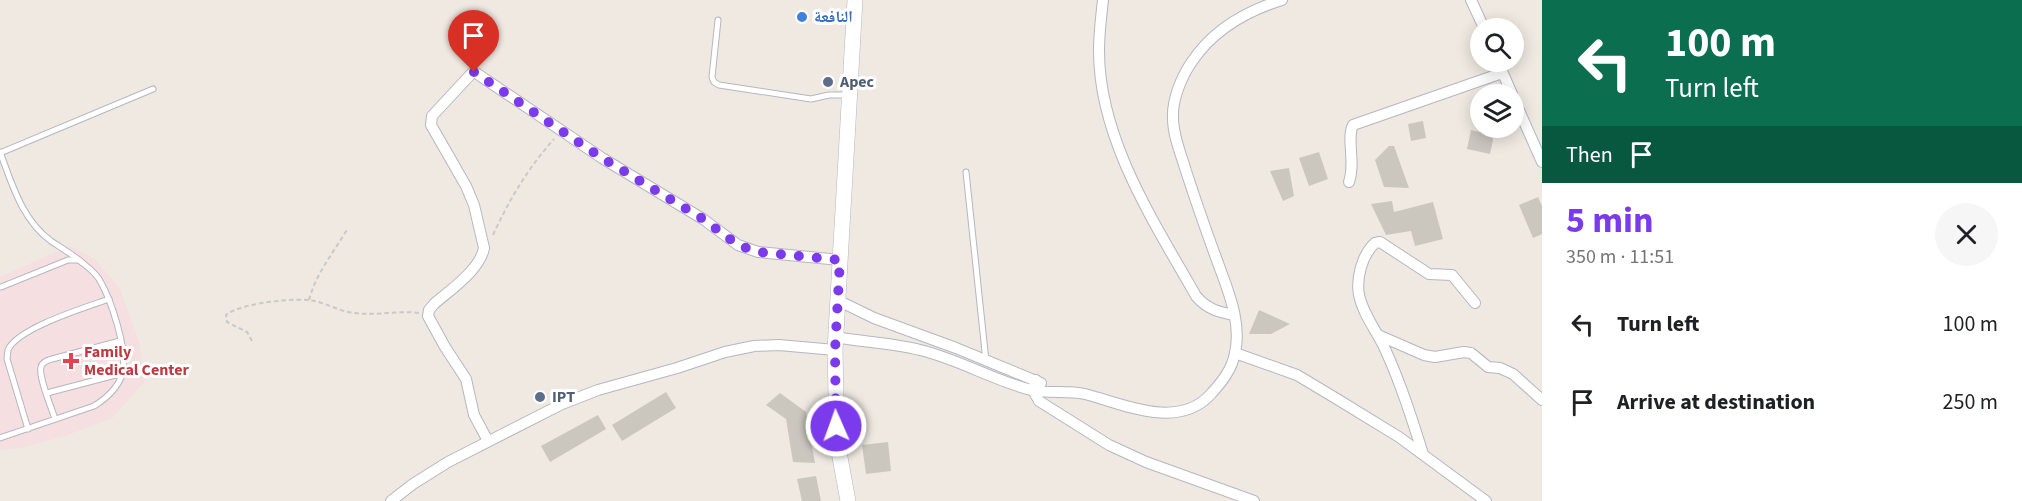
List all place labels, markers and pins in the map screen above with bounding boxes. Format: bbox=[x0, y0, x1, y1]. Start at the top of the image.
place label: النافعة bbox=[814, 6, 853, 28]
pin bbox=[448, 10, 499, 72]
marker: النافعة bbox=[795, 10, 809, 24]
place label: Apec bbox=[839, 71, 875, 93]
marker: Apec bbox=[821, 75, 835, 89]
place label: Family Medical Center bbox=[84, 341, 189, 381]
marker: Family Medical Center bbox=[62, 352, 80, 370]
place label: IPT bbox=[552, 386, 575, 408]
marker: IPT bbox=[533, 390, 547, 404]

